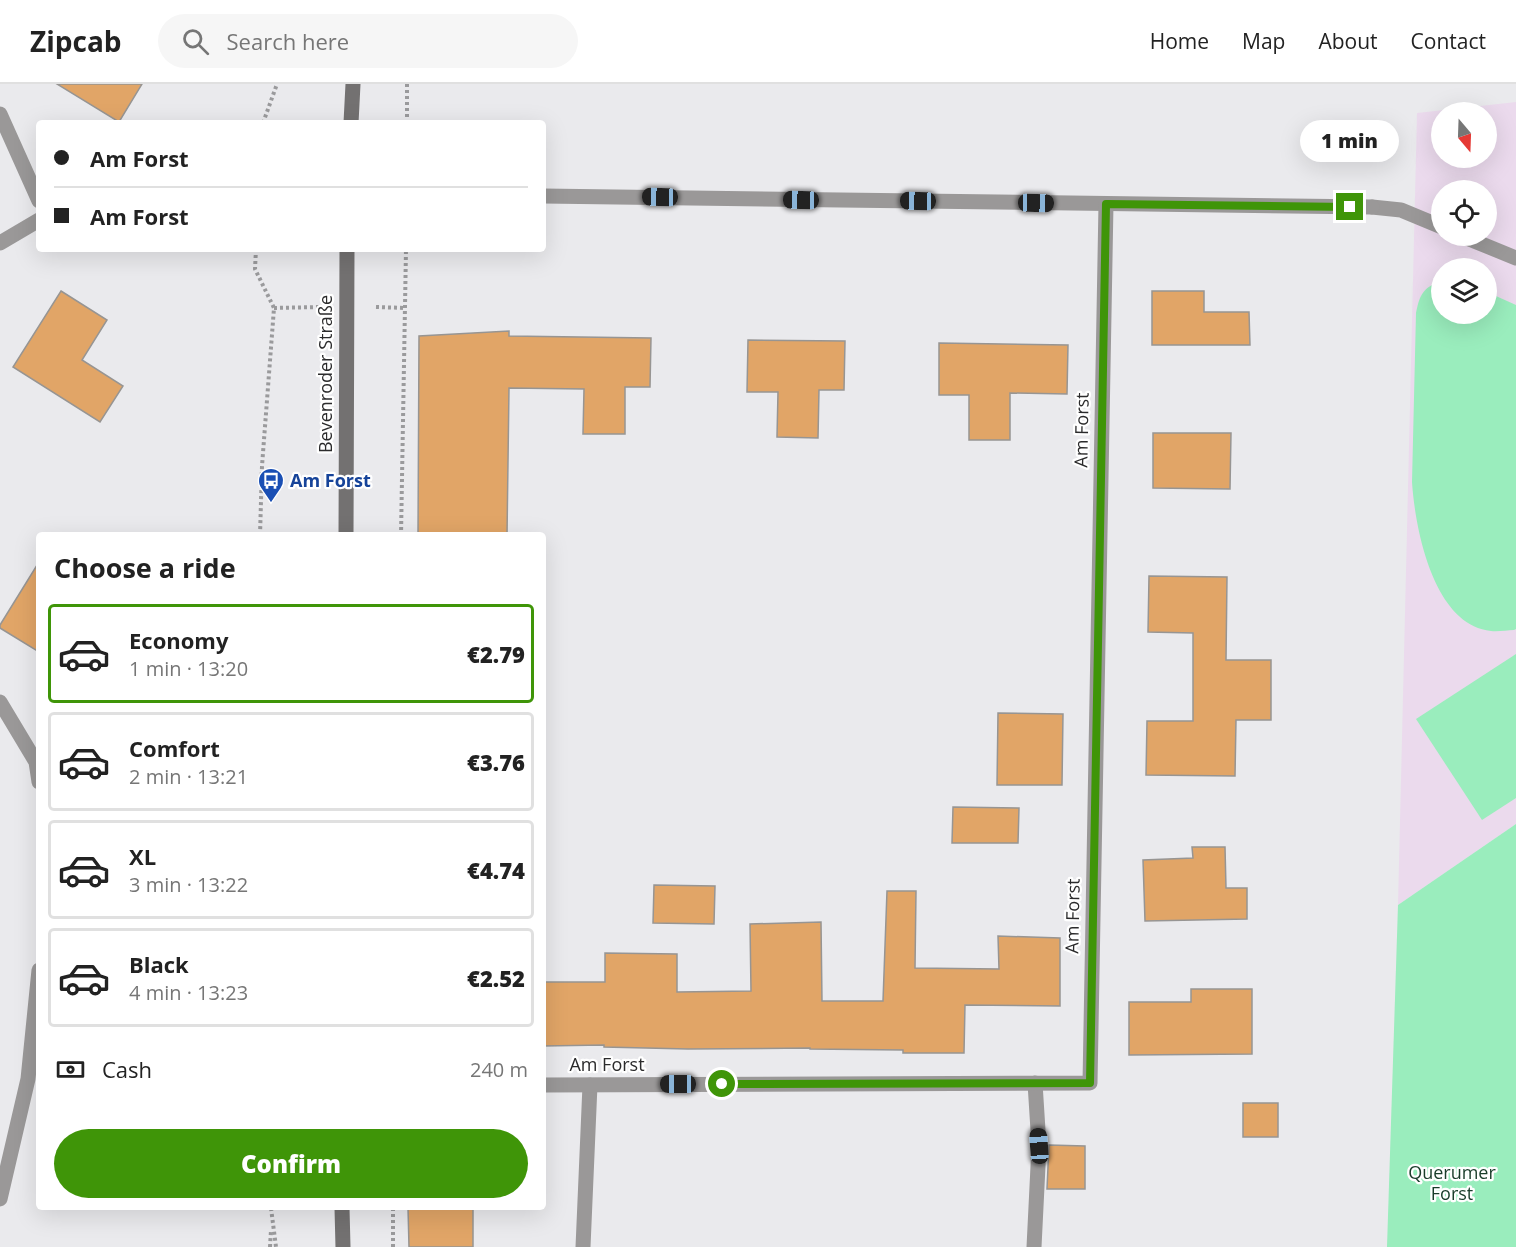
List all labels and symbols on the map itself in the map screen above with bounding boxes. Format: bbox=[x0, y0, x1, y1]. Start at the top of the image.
north arrow bbox=[1431, 102, 1497, 168]
callout: 1 min bbox=[1300, 120, 1400, 162]
car bbox=[642, 188, 678, 206]
car bbox=[783, 191, 819, 209]
car bbox=[900, 192, 936, 210]
route end bbox=[1336, 193, 1363, 220]
car bbox=[1018, 194, 1054, 212]
street label: Bevenroder Straße bbox=[313, 295, 337, 453]
street label: Am Forst bbox=[1068, 392, 1094, 468]
bus stop icon: Am Forst bbox=[256, 466, 286, 504]
place label: Am Forst bbox=[290, 468, 371, 492]
street label: Am Forst bbox=[1059, 878, 1085, 954]
street label: Am Forst bbox=[569, 1052, 645, 1076]
route start bbox=[708, 1070, 735, 1097]
car bbox=[660, 1075, 696, 1093]
car bbox=[1029, 1127, 1049, 1165]
park label: Querumer Forst bbox=[1408, 1160, 1496, 1205]

